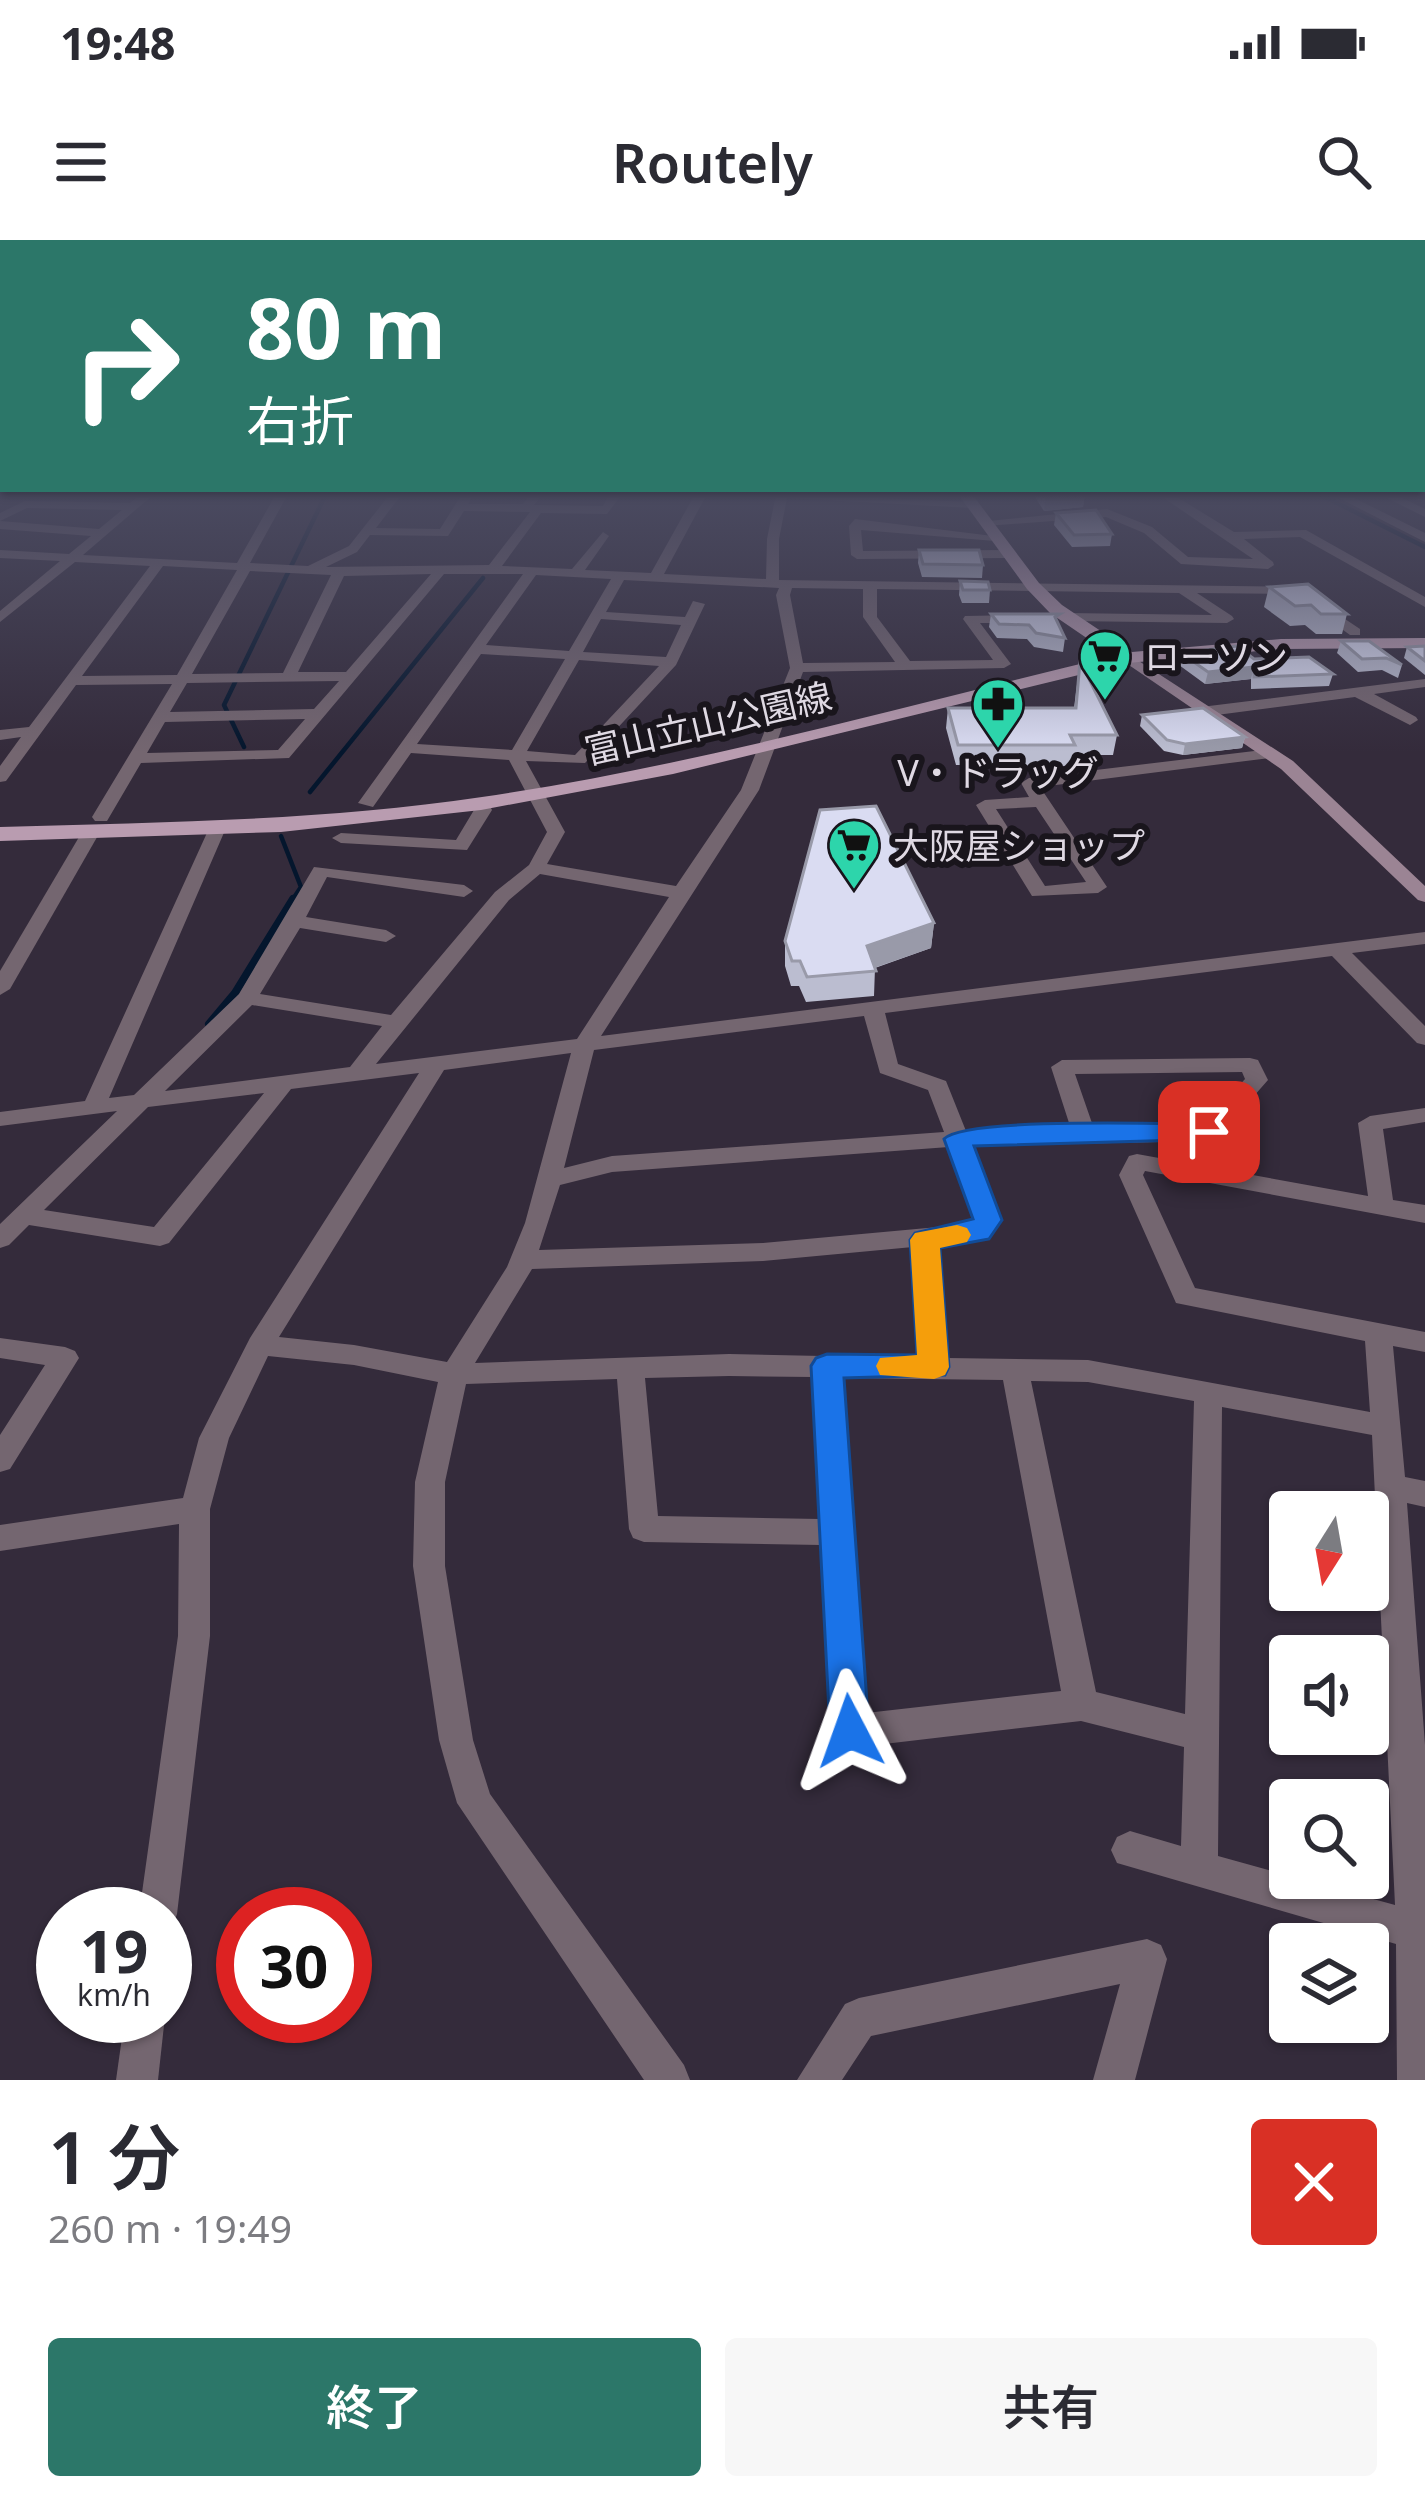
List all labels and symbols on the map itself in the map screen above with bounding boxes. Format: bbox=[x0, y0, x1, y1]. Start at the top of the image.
supermarket icon: ローソン bbox=[1077, 628, 1133, 702]
place label: ローソン bbox=[1144, 632, 1288, 681]
street label: 富山立山公園線 bbox=[580, 671, 836, 775]
pharmacy icon: V・ドラッグ bbox=[970, 676, 1026, 750]
place label: V・ドラッグ bbox=[897, 748, 1099, 797]
supermarket icon: 大阪屋ショップ bbox=[826, 817, 882, 891]
place label: 大阪屋ショップ bbox=[893, 821, 1145, 870]
pin bbox=[1158, 1081, 1260, 1183]
north arrow bbox=[1269, 1491, 1389, 1611]
position arrow bbox=[787, 1668, 913, 1794]
speed limit sign: 30 bbox=[216, 1887, 372, 2043]

